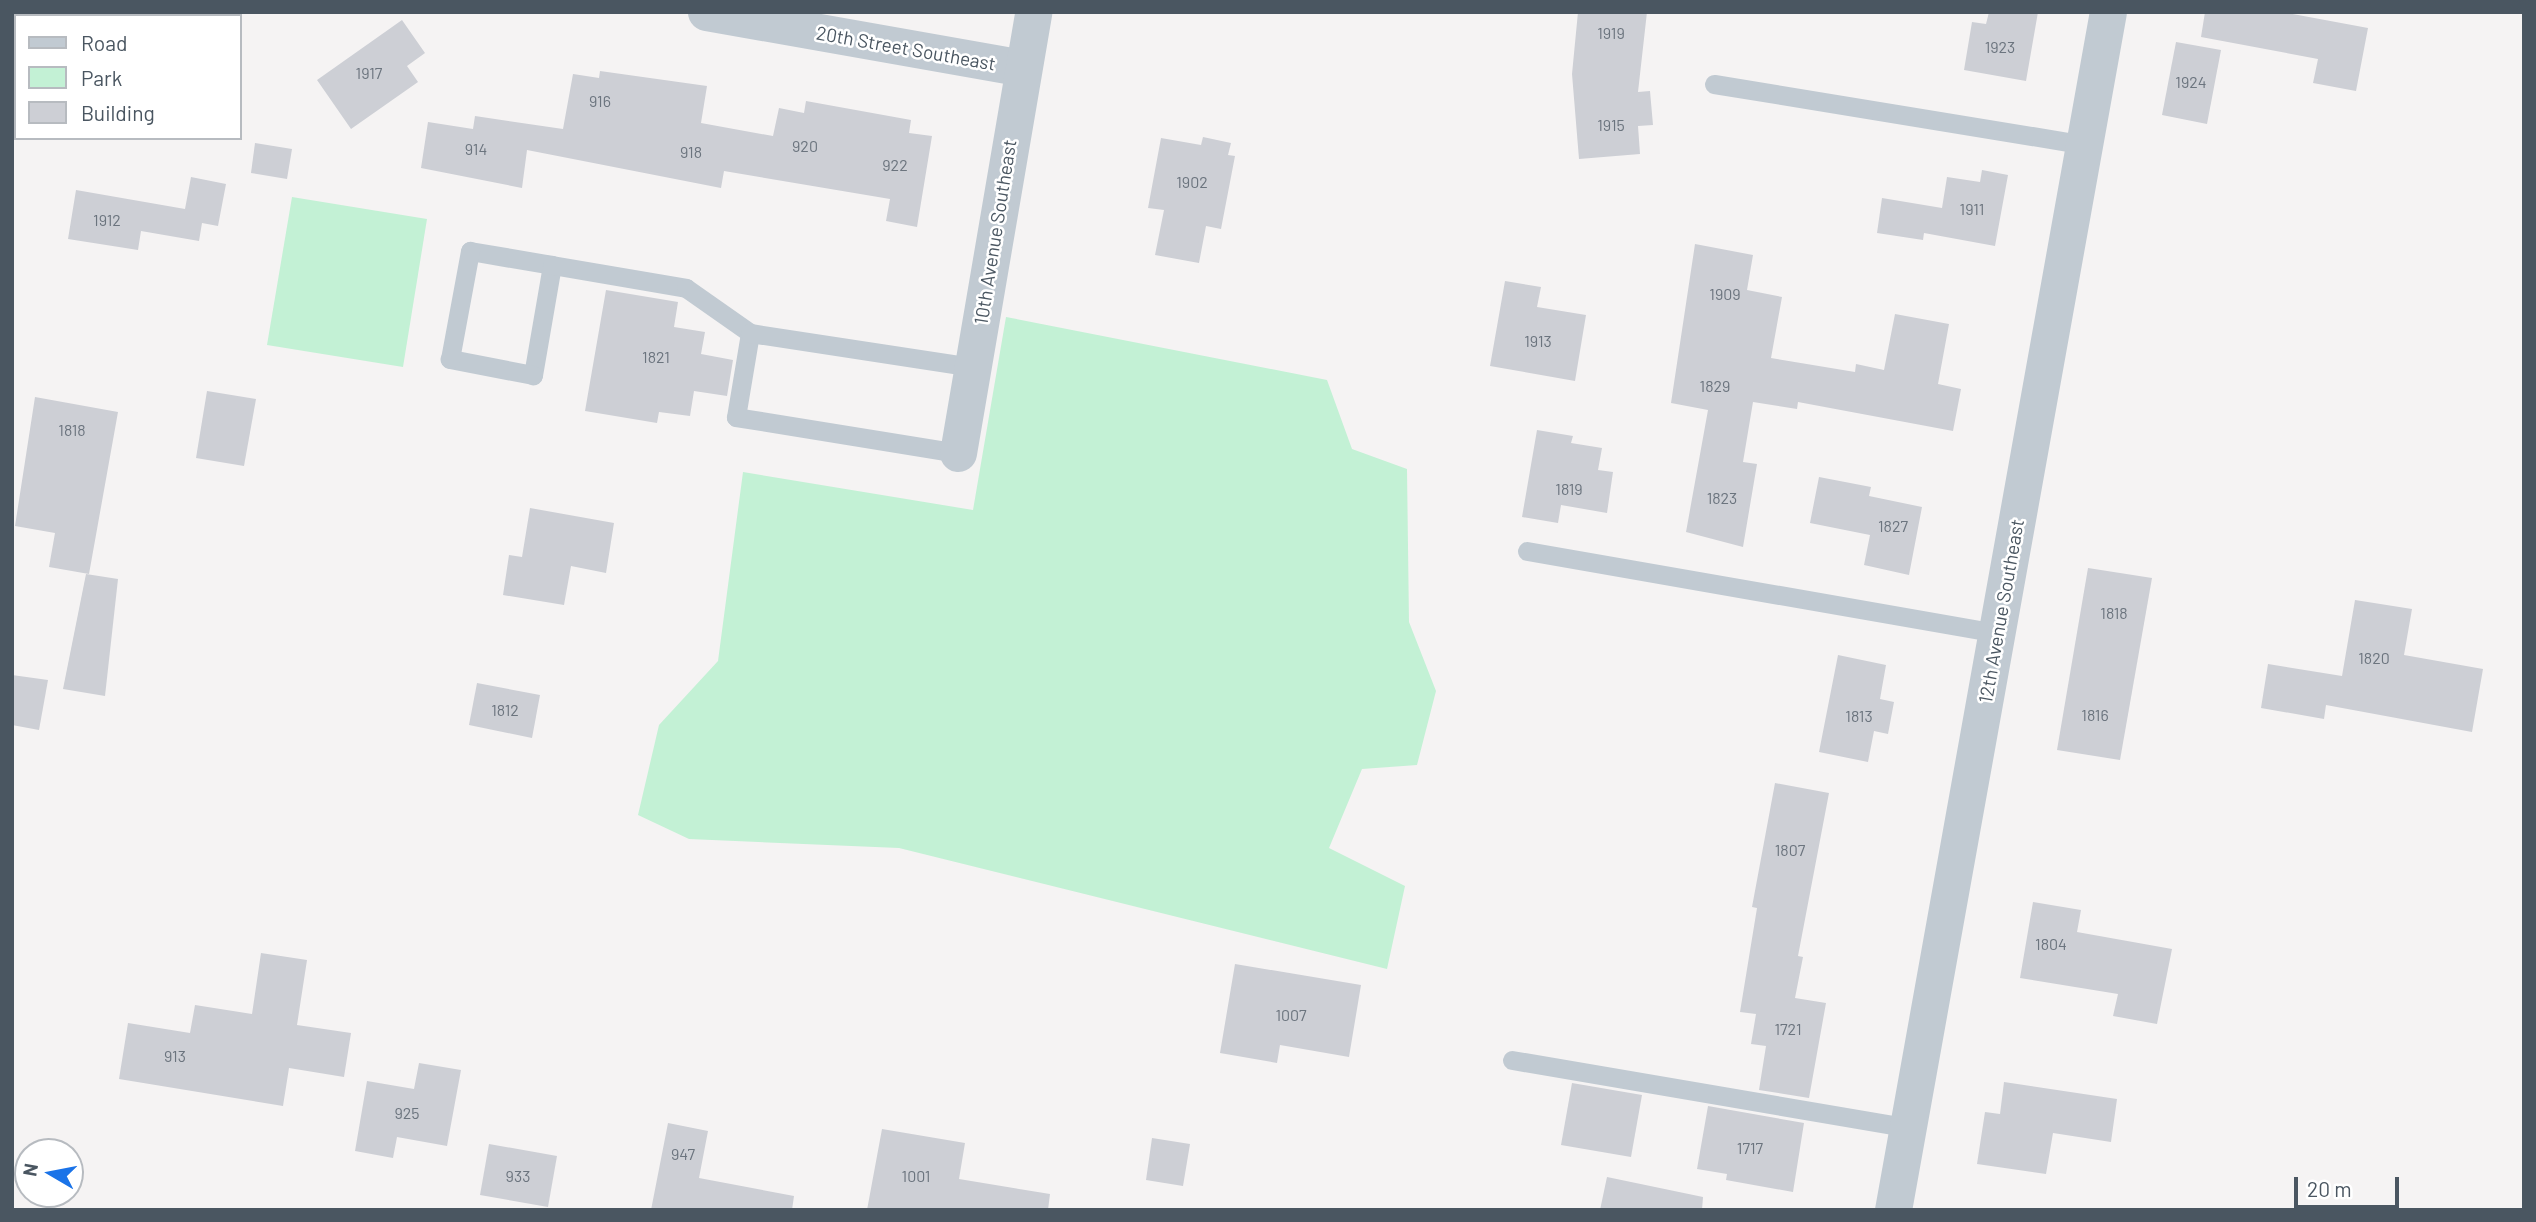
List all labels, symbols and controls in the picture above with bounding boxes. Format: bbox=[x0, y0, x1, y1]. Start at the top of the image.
legend bbox=[14, 14, 242, 140]
street label: 20th Street Southeast bbox=[814, 21, 998, 75]
house number: 1919 bbox=[1597, 23, 1625, 43]
text: Road bbox=[81, 30, 127, 55]
house number: 1923 bbox=[1985, 37, 2015, 57]
house number: 1917 bbox=[356, 63, 382, 83]
text: Park bbox=[81, 65, 122, 90]
house number: 1924 bbox=[2175, 72, 2207, 92]
house number: 916 bbox=[589, 91, 611, 111]
text: Building bbox=[81, 100, 155, 125]
house number: 1915 bbox=[1597, 115, 1625, 135]
house number: 920 bbox=[792, 136, 818, 156]
street label: 10th Avenue Southeast bbox=[969, 138, 1021, 326]
house number: 914 bbox=[465, 139, 487, 159]
house number: 918 bbox=[680, 142, 702, 162]
house number: 922 bbox=[882, 155, 908, 175]
house number: 1902 bbox=[1176, 172, 1208, 192]
house number: 1911 bbox=[1960, 199, 1984, 219]
house number: 1912 bbox=[93, 210, 121, 230]
house number: 1909 bbox=[1709, 284, 1741, 304]
house number: 1913 bbox=[1524, 331, 1552, 351]
house number: 1821 bbox=[642, 347, 670, 367]
house number: 1829 bbox=[1700, 376, 1730, 396]
house number: 1818 bbox=[58, 420, 86, 440]
house number: 1819 bbox=[1555, 479, 1583, 499]
house number: 1823 bbox=[1707, 488, 1737, 508]
house number: 1827 bbox=[1878, 516, 1908, 536]
street label: 12th Avenue Southeast bbox=[1974, 517, 2028, 705]
house number: 1818 bbox=[2100, 603, 2128, 623]
house number: 1820 bbox=[2358, 648, 2390, 668]
house number: 1812 bbox=[491, 700, 519, 720]
house number: 1816 bbox=[2081, 705, 2109, 725]
house number: 1813 bbox=[1845, 706, 1873, 726]
house number: 1807 bbox=[1775, 840, 1805, 860]
house number: 1804 bbox=[2035, 934, 2067, 954]
house number: 1007 bbox=[1275, 1005, 1307, 1025]
house number: 1721 bbox=[1774, 1019, 1802, 1039]
house number: 913 bbox=[164, 1046, 186, 1066]
house number: 925 bbox=[394, 1103, 420, 1123]
north arrow bbox=[14, 1138, 84, 1208]
house number: 1717 bbox=[1737, 1138, 1763, 1158]
house number: 947 bbox=[671, 1144, 695, 1164]
text: N bbox=[17, 1161, 42, 1178]
scale bar bbox=[2298, 1162, 2403, 1206]
house number: 933 bbox=[506, 1166, 530, 1186]
house number: 1001 bbox=[902, 1166, 930, 1186]
text: 20 m bbox=[2307, 1176, 2352, 1201]

